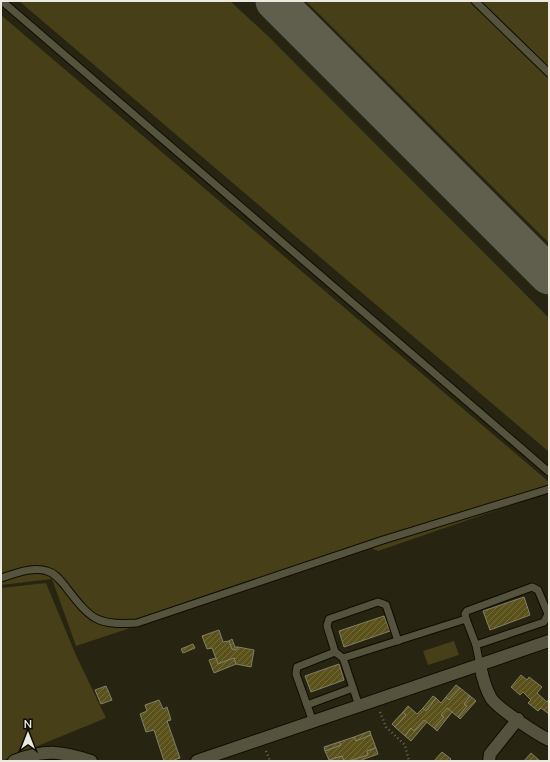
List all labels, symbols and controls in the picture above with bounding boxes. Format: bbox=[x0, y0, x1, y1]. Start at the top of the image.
north arrow bbox=[8, 714, 48, 754]
text: N bbox=[24, 717, 32, 731]

